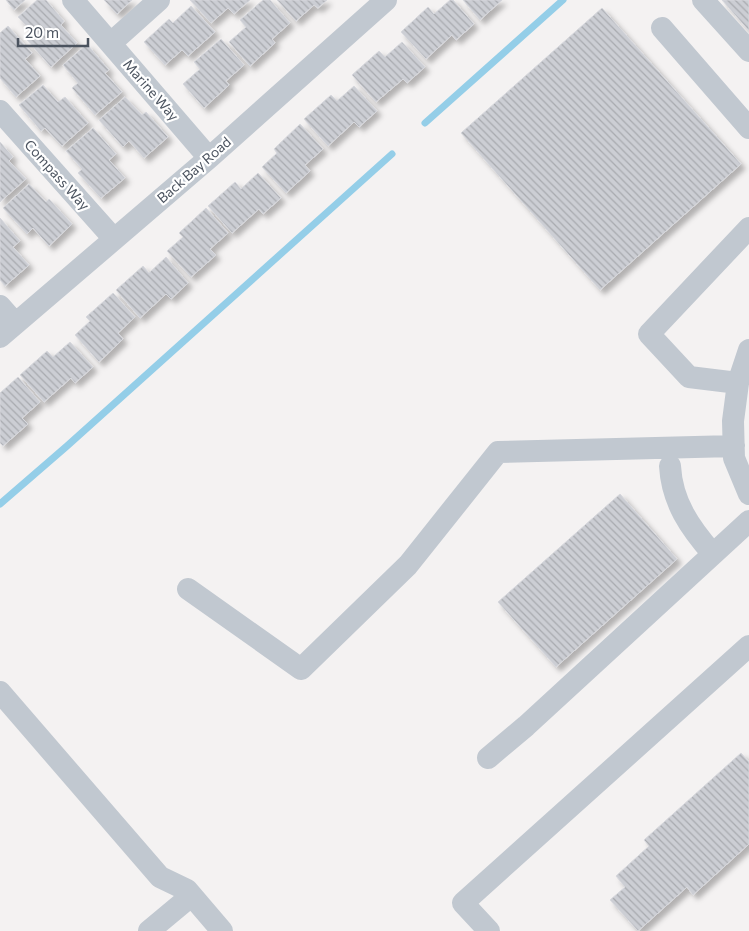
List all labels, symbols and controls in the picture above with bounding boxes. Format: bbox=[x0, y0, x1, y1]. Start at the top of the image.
scale bar bbox=[18, 15, 88, 47]
text: 20 m bbox=[25, 23, 59, 41]
street label: Marine Way bbox=[120, 55, 183, 124]
street label: Back Bay Road bbox=[153, 133, 234, 206]
street label: Compass Way bbox=[21, 136, 94, 213]

